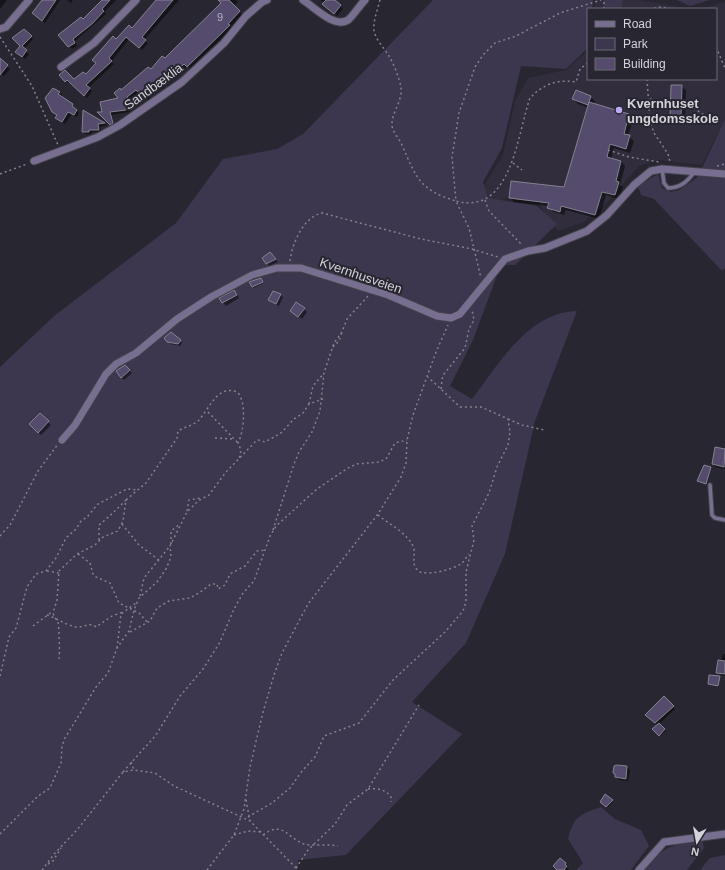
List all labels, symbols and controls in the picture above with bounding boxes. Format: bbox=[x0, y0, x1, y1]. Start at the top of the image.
legend bbox=[587, 8, 717, 80]
house number: 9 bbox=[217, 11, 223, 23]
text: Road bbox=[623, 17, 652, 31]
text: Park bbox=[623, 37, 649, 51]
text: Building bbox=[623, 57, 666, 71]
street label: Sandbæklia bbox=[121, 60, 186, 113]
place label: Kvernhuset ungdomsskole bbox=[627, 96, 719, 126]
marker: Kvernhuset ungdomsskole bbox=[614, 105, 624, 115]
street label: Kvernhusveien bbox=[318, 254, 404, 297]
north arrow bbox=[677, 822, 717, 862]
text: N bbox=[690, 845, 700, 858]

